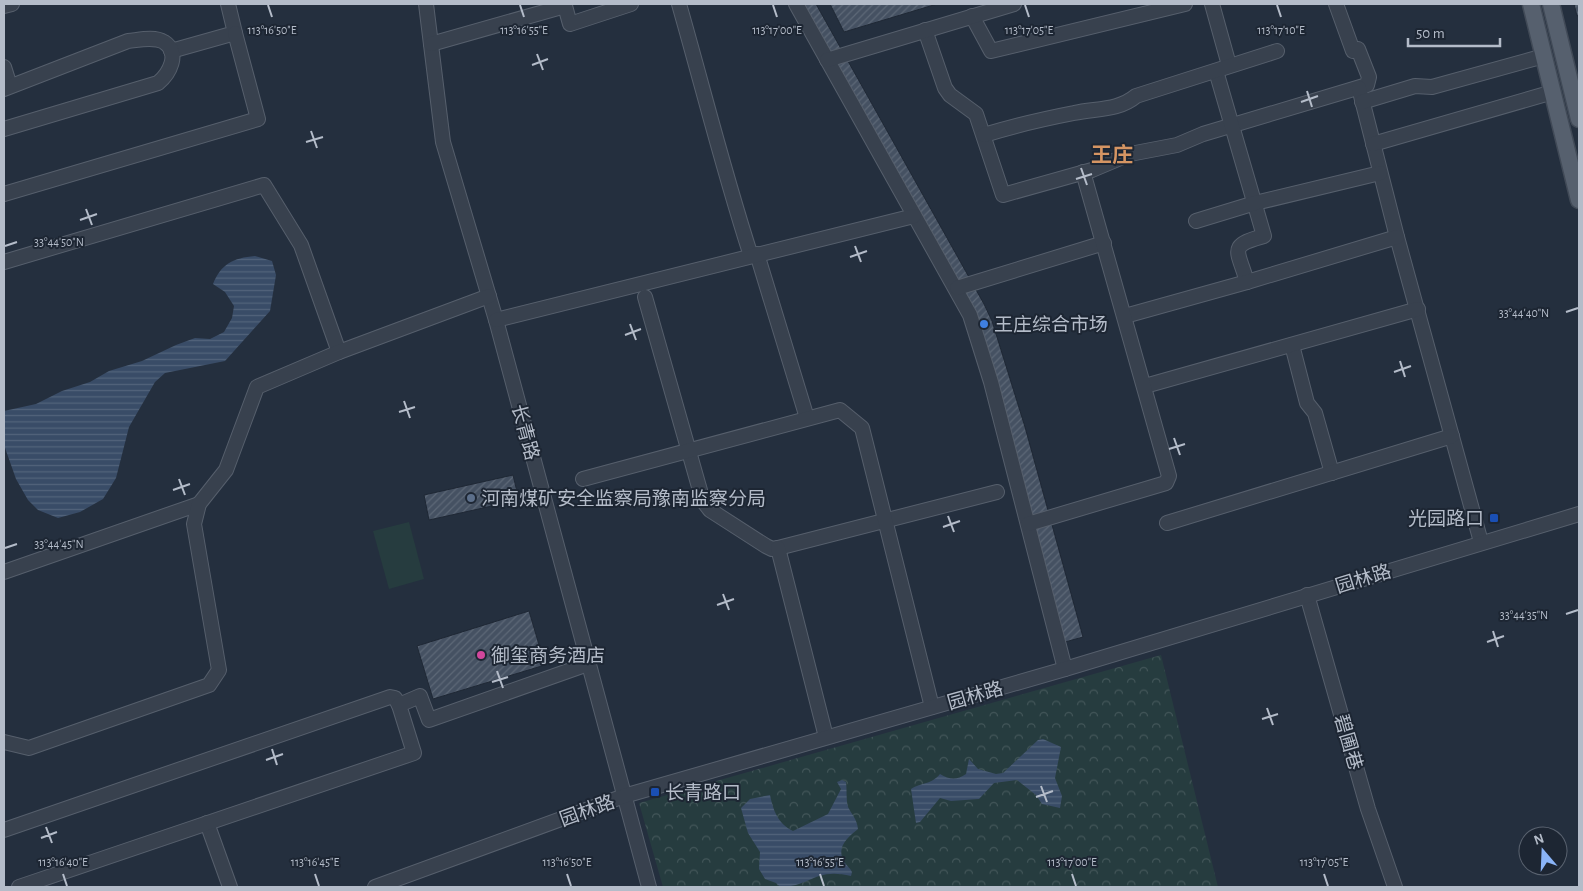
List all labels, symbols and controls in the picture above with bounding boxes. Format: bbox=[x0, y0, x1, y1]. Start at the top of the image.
scale bar bbox=[1408, 15, 1500, 47]
text: 113°16'50"E bbox=[248, 24, 297, 36]
text: 113°16'55"E bbox=[500, 24, 548, 36]
text: 113°17'00"E bbox=[752, 24, 802, 36]
text: 113°17'05"E bbox=[1005, 24, 1053, 36]
text: 113°17'10"E bbox=[1257, 24, 1305, 36]
text: 50 m bbox=[1416, 26, 1445, 41]
district label: 王庄 bbox=[1091, 143, 1133, 166]
text: 33°44'50"N bbox=[34, 236, 84, 248]
text: 33°44'40"N bbox=[1499, 307, 1549, 319]
place label: 王庄综合市场 bbox=[994, 314, 1108, 335]
marker: 王庄综合市场 bbox=[978, 318, 990, 330]
street label: 长青路 bbox=[508, 402, 543, 462]
place label: 河南煤矿安全监察局豫南监察分局 bbox=[481, 488, 766, 509]
marker: 河南煤矿安全监察局豫南监察分局 bbox=[465, 492, 477, 504]
place label: 光园路口 bbox=[1408, 509, 1484, 529]
marker: 光园路口 bbox=[1488, 512, 1500, 524]
text: 33°44'45"N bbox=[34, 538, 84, 550]
street label: 园林路 bbox=[1333, 560, 1393, 597]
text: 33°44'35"N bbox=[1500, 609, 1548, 621]
place label: 御玺商务酒店 bbox=[491, 645, 605, 666]
marker: 御玺商务酒店 bbox=[475, 649, 487, 661]
street label: 园林路 bbox=[945, 678, 1005, 713]
street label: 碧圃巷 bbox=[1331, 712, 1366, 772]
place label: 长青路口 bbox=[665, 782, 741, 803]
marker: 长青路口 bbox=[649, 786, 661, 798]
street label: 园林路 bbox=[557, 791, 618, 830]
north arrow bbox=[1518, 826, 1568, 876]
text: N bbox=[1532, 831, 1546, 848]
text: 113°16'40"E bbox=[38, 856, 88, 868]
text: 113°16'45"E bbox=[291, 856, 339, 868]
text: 113°16'50"E bbox=[543, 856, 592, 868]
text: 113°16'55"E bbox=[796, 856, 844, 868]
text: 113°17'00"E bbox=[1047, 856, 1097, 868]
text: 113°17'05"E bbox=[1300, 856, 1348, 868]

